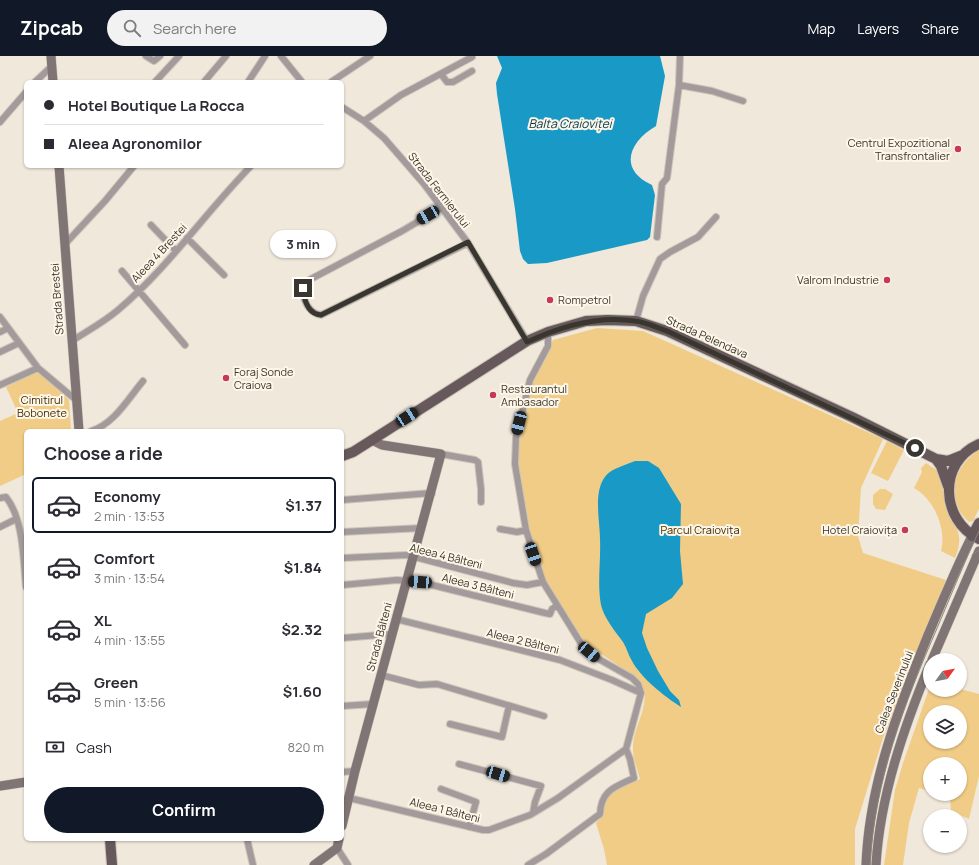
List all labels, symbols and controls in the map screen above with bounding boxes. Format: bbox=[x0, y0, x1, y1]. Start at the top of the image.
search box bbox=[107, 10, 387, 46]
text: Zipcab bbox=[20, 15, 83, 41]
icon: search bbox=[121, 17, 143, 39]
text: Search here bbox=[153, 18, 236, 39]
text: Map bbox=[807, 19, 835, 38]
text: Layers bbox=[857, 19, 899, 38]
text: Share bbox=[921, 19, 959, 38]
text: Hotel Boutique La Rocca bbox=[68, 95, 244, 116]
water label: Balta Craioviței bbox=[529, 115, 614, 132]
text: Aleea Agronomilor bbox=[68, 133, 202, 154]
place label: Centrul Expozitional Transfrontalier bbox=[848, 135, 950, 163]
marker: Centrul Expozitional Transfrontalier bbox=[953, 144, 963, 154]
street label: Strada Fermierului bbox=[405, 149, 474, 231]
car bbox=[415, 204, 441, 226]
street label: Aleea 4 Brestei bbox=[127, 220, 190, 285]
callout: 3 min bbox=[270, 230, 336, 258]
text: 3 min bbox=[286, 235, 320, 253]
street label: Strada Brestei bbox=[47, 263, 66, 335]
place label: Valrom Industrie bbox=[797, 272, 880, 287]
marker: Valrom Industrie bbox=[882, 275, 892, 285]
route end bbox=[294, 279, 312, 297]
place label: Rompetrol bbox=[558, 292, 611, 307]
marker: Rompetrol bbox=[545, 295, 555, 305]
street label: Strada Pelendava bbox=[664, 312, 750, 361]
place label: Foraj Sonde Craiova bbox=[234, 364, 294, 392]
marker: Foraj Sonde Craiova bbox=[221, 373, 231, 383]
place label: Restaurantul Ambasador bbox=[501, 381, 567, 409]
marker: Restaurantul Ambasador bbox=[488, 390, 498, 400]
park label: Cimitirul Bobonete bbox=[17, 392, 67, 420]
car bbox=[394, 405, 420, 429]
car bbox=[510, 410, 528, 436]
route start bbox=[906, 439, 924, 457]
text: Choose a ride bbox=[44, 441, 163, 465]
text: Economy bbox=[94, 486, 161, 507]
icon: car bbox=[46, 487, 82, 523]
text: $1.37 bbox=[285, 495, 322, 516]
text: 2 min · 13:53 bbox=[94, 507, 165, 525]
park label: Parcul Craiovița bbox=[661, 522, 740, 537]
place label: Hotel Craiovița bbox=[822, 522, 897, 537]
marker: Hotel Craiovița bbox=[900, 525, 910, 535]
street label: Aleea 4 Bâlteni bbox=[408, 539, 484, 572]
car bbox=[523, 541, 543, 567]
text: Comfort bbox=[94, 548, 155, 569]
icon: car bbox=[46, 549, 82, 585]
text: $1.84 bbox=[284, 557, 322, 578]
text: 3 min · 13:54 bbox=[94, 569, 165, 587]
street label: Aleea 3 Bâlteni bbox=[440, 569, 516, 602]
car bbox=[408, 575, 432, 589]
street label: Strada Bâlteni bbox=[362, 601, 395, 673]
text: XL bbox=[94, 610, 112, 631]
icon: car bbox=[46, 611, 82, 647]
text: $2.32 bbox=[281, 619, 322, 640]
street label: Aleea 2 Bâlteni bbox=[485, 624, 561, 657]
text: 4 min · 13:55 bbox=[94, 631, 165, 649]
car bbox=[576, 640, 602, 664]
street label: Calea Severinului bbox=[871, 648, 916, 735]
north arrow bbox=[923, 653, 967, 697]
map controls bbox=[923, 653, 967, 853]
text: Green bbox=[94, 672, 138, 693]
icon: car bbox=[46, 673, 82, 709]
text: $1.60 bbox=[283, 681, 322, 702]
text: 5 min · 13:56 bbox=[94, 693, 166, 711]
button: layers bbox=[923, 705, 967, 749]
icon: cash bbox=[44, 736, 66, 758]
text: Cash bbox=[76, 737, 112, 758]
text: 820 m bbox=[287, 738, 324, 756]
button: + bbox=[923, 757, 967, 801]
car bbox=[485, 765, 511, 783]
button: Confirm bbox=[44, 787, 324, 833]
street label: Aleea 1 Bâlteni bbox=[408, 794, 482, 826]
button: − bbox=[923, 809, 967, 853]

